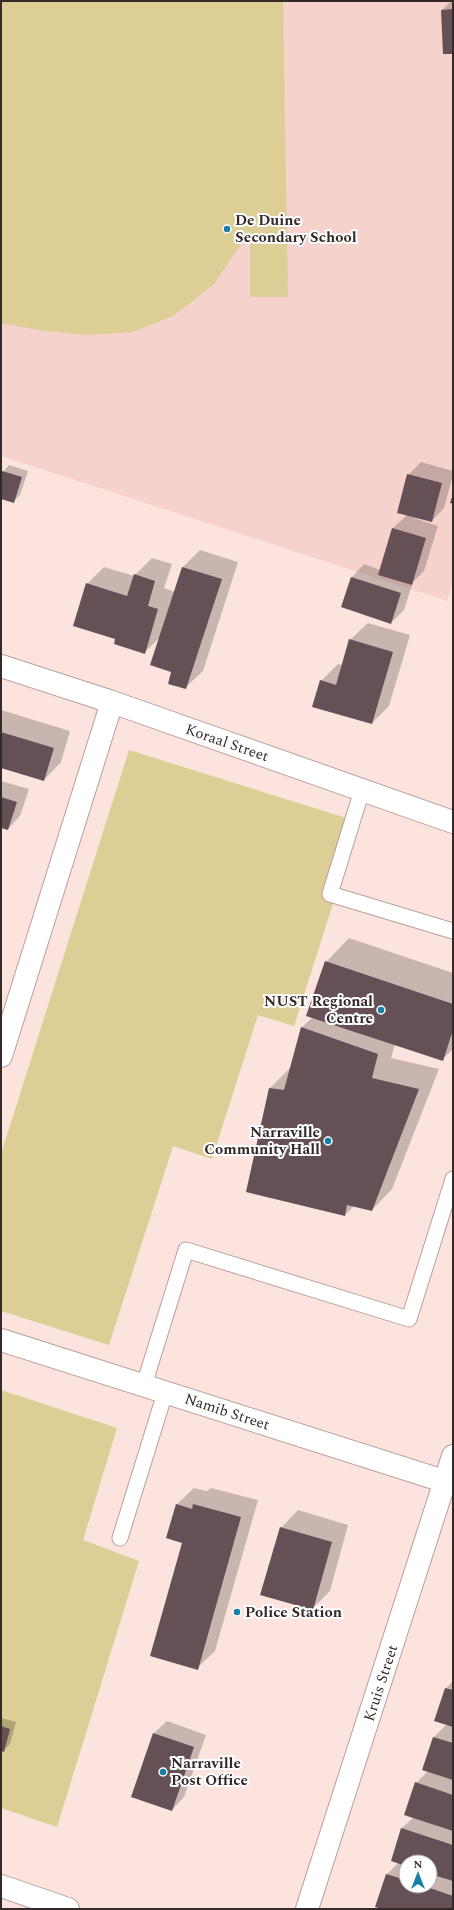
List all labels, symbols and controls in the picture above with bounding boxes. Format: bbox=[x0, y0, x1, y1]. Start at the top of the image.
place label: De Duine Secondary School bbox=[235, 209, 357, 249]
marker: De Duine Secondary School bbox=[222, 224, 232, 234]
street label: Koraal Street bbox=[182, 718, 272, 768]
place label: NUST Regional Centre bbox=[264, 990, 373, 1030]
marker: NUST Regional Centre bbox=[376, 1005, 386, 1015]
place label: Narraville Community Hall bbox=[204, 1121, 320, 1161]
marker: Narraville Community Hall bbox=[323, 1136, 333, 1146]
street label: Namib Street bbox=[182, 1387, 272, 1437]
place label: Police Station bbox=[245, 1601, 342, 1624]
marker: Police Station bbox=[232, 1607, 242, 1617]
street label: Kruis Street bbox=[358, 1642, 404, 1724]
place label: Narraville Post Office bbox=[171, 1752, 248, 1792]
marker: Narraville Post Office bbox=[158, 1767, 168, 1777]
north arrow bbox=[398, 1854, 438, 1894]
text: N bbox=[414, 1856, 423, 1873]

